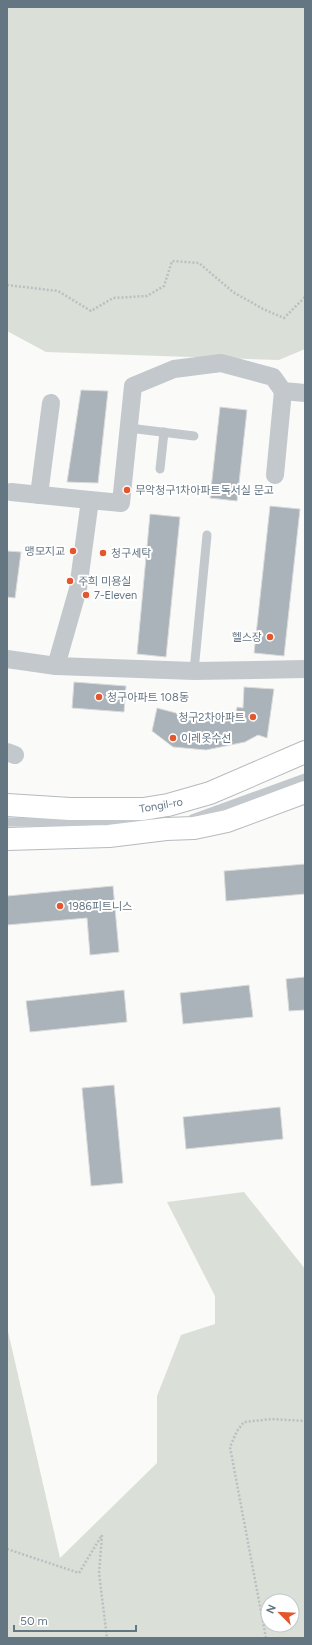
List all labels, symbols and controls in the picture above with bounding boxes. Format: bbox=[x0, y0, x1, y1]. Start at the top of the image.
place label: 무악청구1차아파트독서실 문고 bbox=[135, 484, 274, 497]
marker: 무악청구1차아파트독서실 문고 bbox=[122, 485, 132, 495]
place label: 맹모지교 bbox=[25, 545, 65, 558]
marker: 맹모지교 bbox=[68, 546, 78, 556]
place label: 청구세탁 bbox=[111, 547, 151, 560]
marker: 청구세탁 bbox=[98, 548, 108, 558]
place label: 주희 미용실 bbox=[78, 575, 131, 588]
marker: 주희 미용실 bbox=[65, 576, 75, 586]
place label: 7-Eleven bbox=[94, 589, 137, 602]
marker: 7-Eleven bbox=[81, 590, 91, 600]
place label: 헬스장 bbox=[232, 631, 262, 644]
marker: 헬스장 bbox=[265, 632, 275, 642]
place label: 청구아파트 108동 bbox=[107, 691, 189, 704]
marker: 청구아파트 108동 bbox=[94, 692, 104, 702]
place label: 청구2차아파트 bbox=[178, 711, 245, 724]
marker: 청구2차아파트 bbox=[248, 712, 258, 722]
place label: 이레옷수선 bbox=[181, 732, 232, 745]
marker: 이레옷수선 bbox=[168, 733, 178, 743]
street label: Tongil-ro bbox=[138, 795, 184, 816]
place label: 1986피트니스 bbox=[68, 900, 132, 913]
marker: 1986피트니스 bbox=[55, 901, 65, 911]
north arrow bbox=[260, 1593, 300, 1633]
text: N bbox=[264, 1603, 279, 1616]
scale bar bbox=[14, 1607, 136, 1633]
text: 50 m bbox=[20, 1614, 48, 1628]

